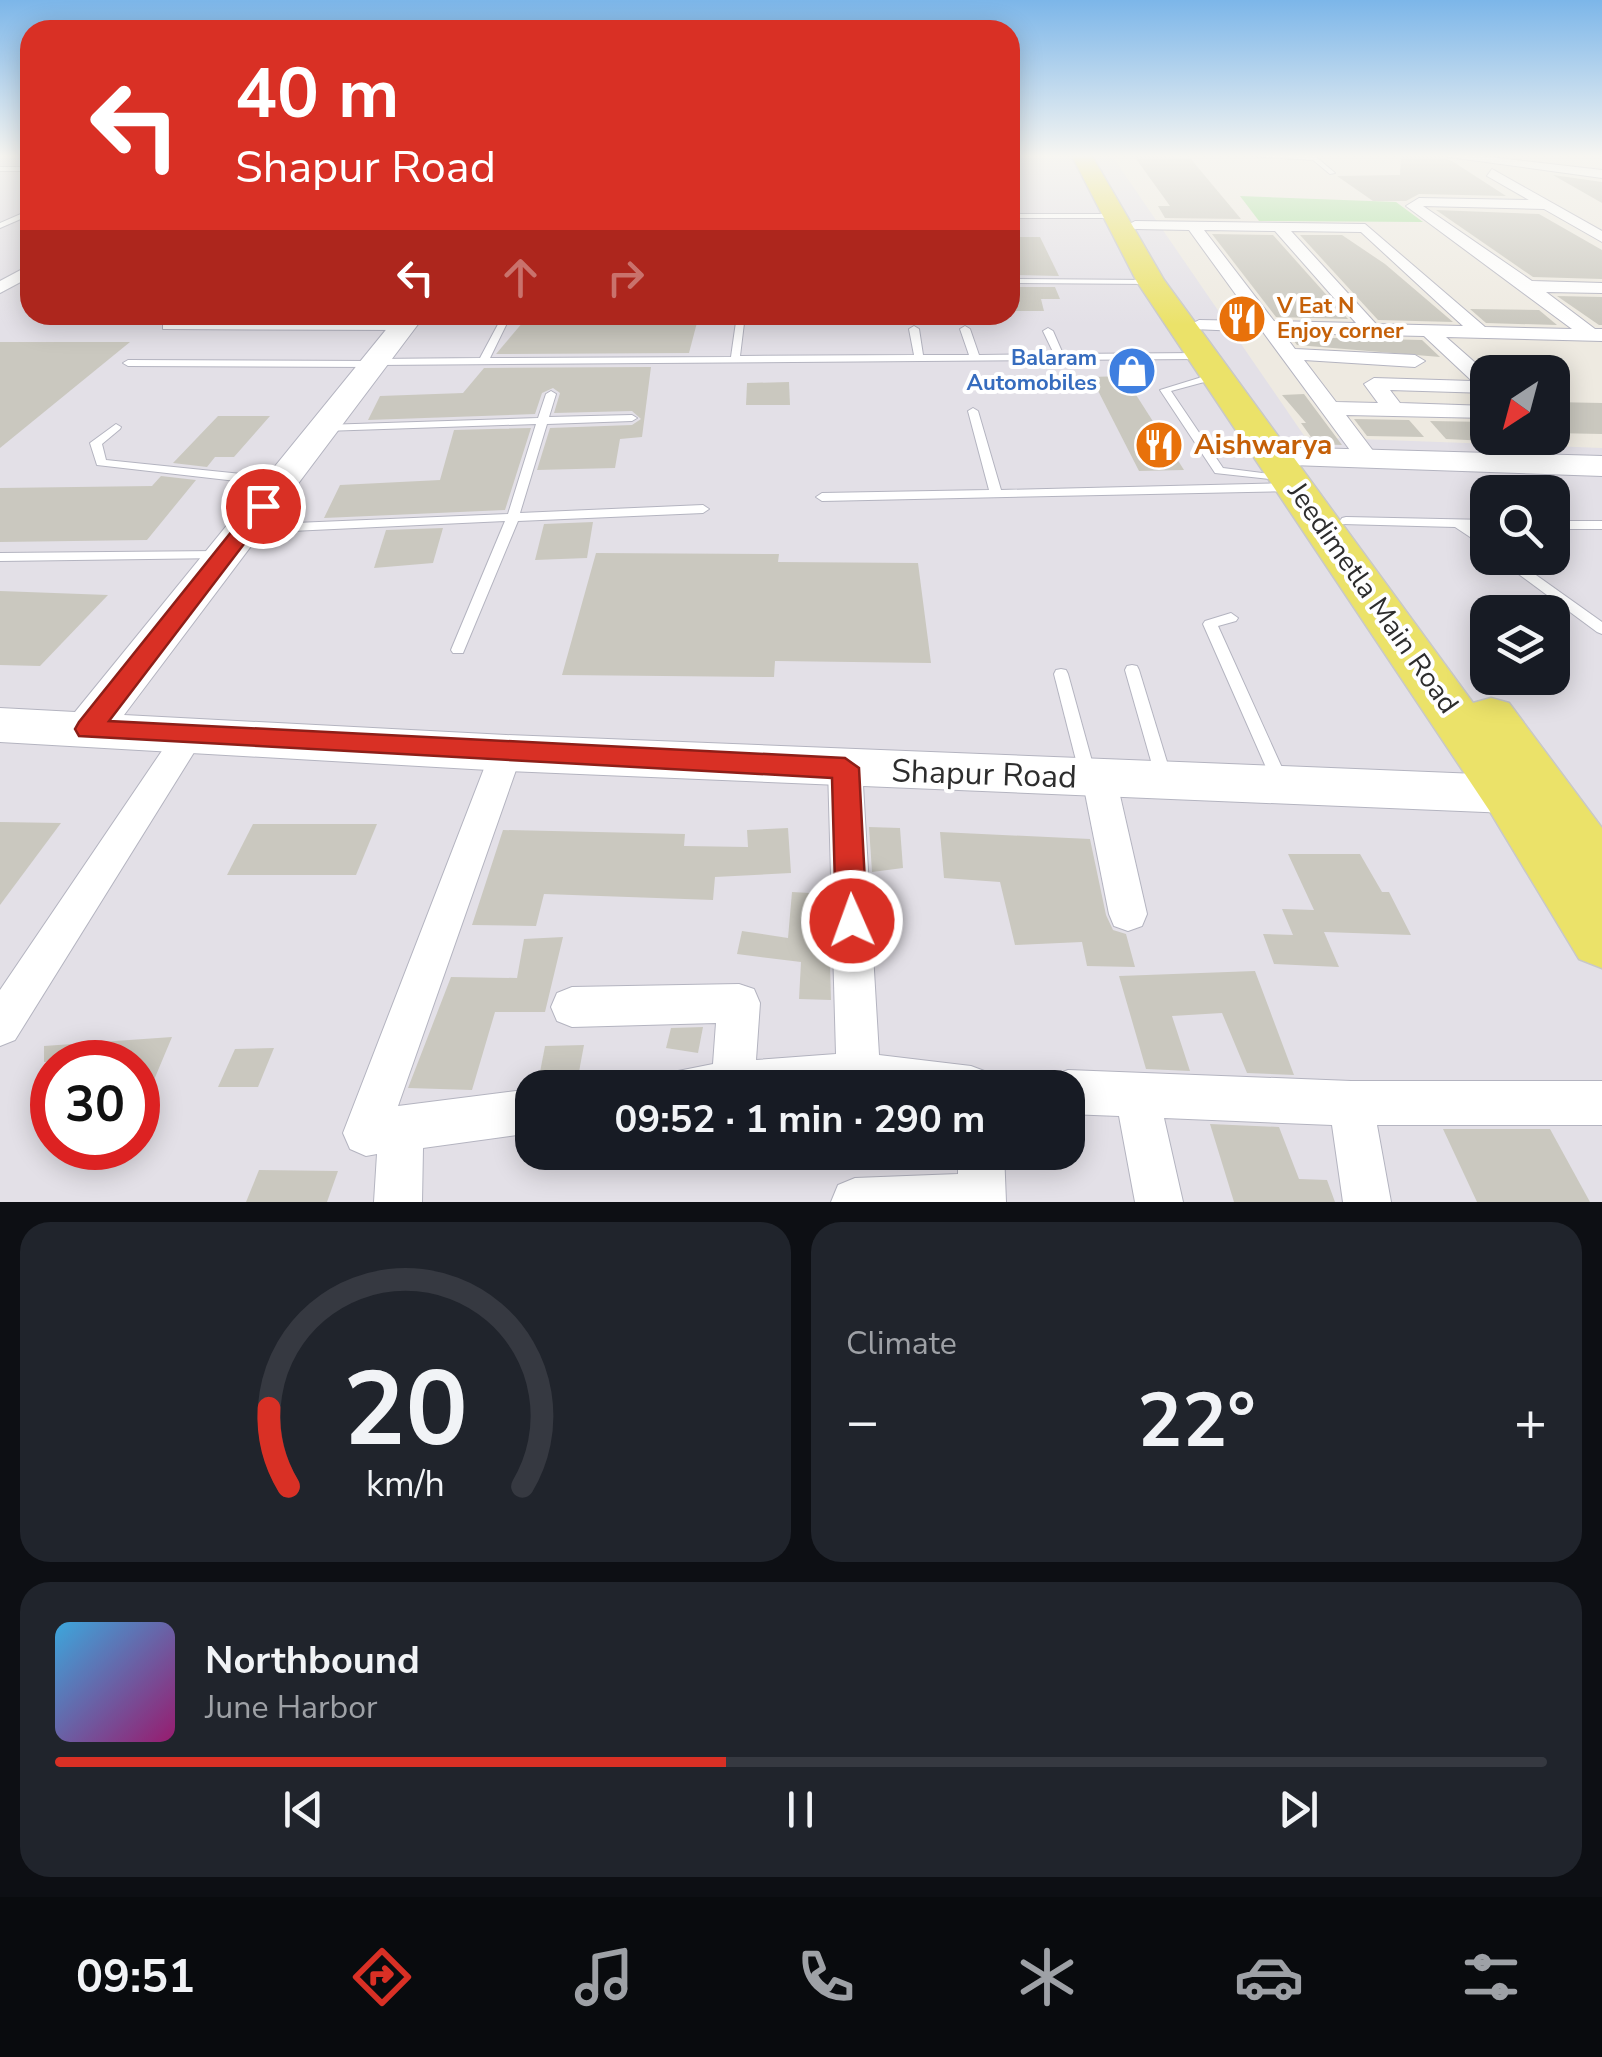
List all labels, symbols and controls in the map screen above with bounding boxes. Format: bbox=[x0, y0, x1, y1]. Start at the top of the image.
text: 40 m bbox=[235, 46, 399, 142]
icon: left bbox=[70, 60, 200, 190]
text: Shapur Road bbox=[235, 137, 496, 198]
icon: left bbox=[388, 250, 443, 305]
icon: ahead bbox=[493, 250, 548, 305]
icon: right bbox=[598, 250, 653, 305]
place label: V Eat N Enjoy corner bbox=[1276, 291, 1404, 346]
restaurant icon: V Eat N Enjoy corner bbox=[1216, 293, 1268, 345]
place label: Balaram Automobiles bbox=[967, 343, 1097, 398]
shop icon: Balaram Automobiles bbox=[1106, 345, 1158, 397]
north arrow bbox=[1470, 355, 1570, 455]
map controls bbox=[1470, 355, 1570, 695]
restaurant icon: Aishwarya bbox=[1133, 419, 1185, 471]
place label: Aishwarya bbox=[1194, 426, 1332, 464]
pin bbox=[221, 464, 306, 549]
street label: Jeedimetla Main Road bbox=[1278, 474, 1467, 721]
button: search bbox=[1470, 475, 1570, 575]
icon: arrive bbox=[236, 479, 291, 534]
button: layers bbox=[1470, 595, 1570, 695]
street label: Shapur Road bbox=[891, 749, 1077, 799]
position arrow bbox=[800, 869, 904, 973]
speed limit sign: 30 bbox=[30, 1040, 160, 1170]
text: 09:52 · 1 min · 290 m bbox=[615, 1094, 985, 1145]
text: Climate bbox=[846, 1322, 957, 1365]
text: 20 bbox=[343, 1339, 468, 1481]
text: 22° bbox=[1137, 1370, 1256, 1472]
text: − bbox=[846, 1384, 879, 1459]
text: + bbox=[1514, 1384, 1547, 1459]
text: km/h bbox=[366, 1460, 445, 1509]
text: Northbound bbox=[205, 1635, 420, 1686]
text: June Harbor bbox=[205, 1686, 377, 1729]
icon: previous bbox=[276, 1782, 331, 1837]
icon: pause bbox=[773, 1782, 828, 1837]
icon: next bbox=[1271, 1782, 1326, 1837]
icon: directions bbox=[347, 1942, 417, 2012]
icon: music bbox=[569, 1942, 639, 2012]
icon: phone bbox=[791, 1942, 861, 2012]
icon: climate bbox=[1012, 1942, 1082, 2012]
icon: car bbox=[1234, 1942, 1304, 2012]
icon: filters bbox=[1456, 1942, 1526, 2012]
text: 09:51 bbox=[76, 1947, 195, 2008]

